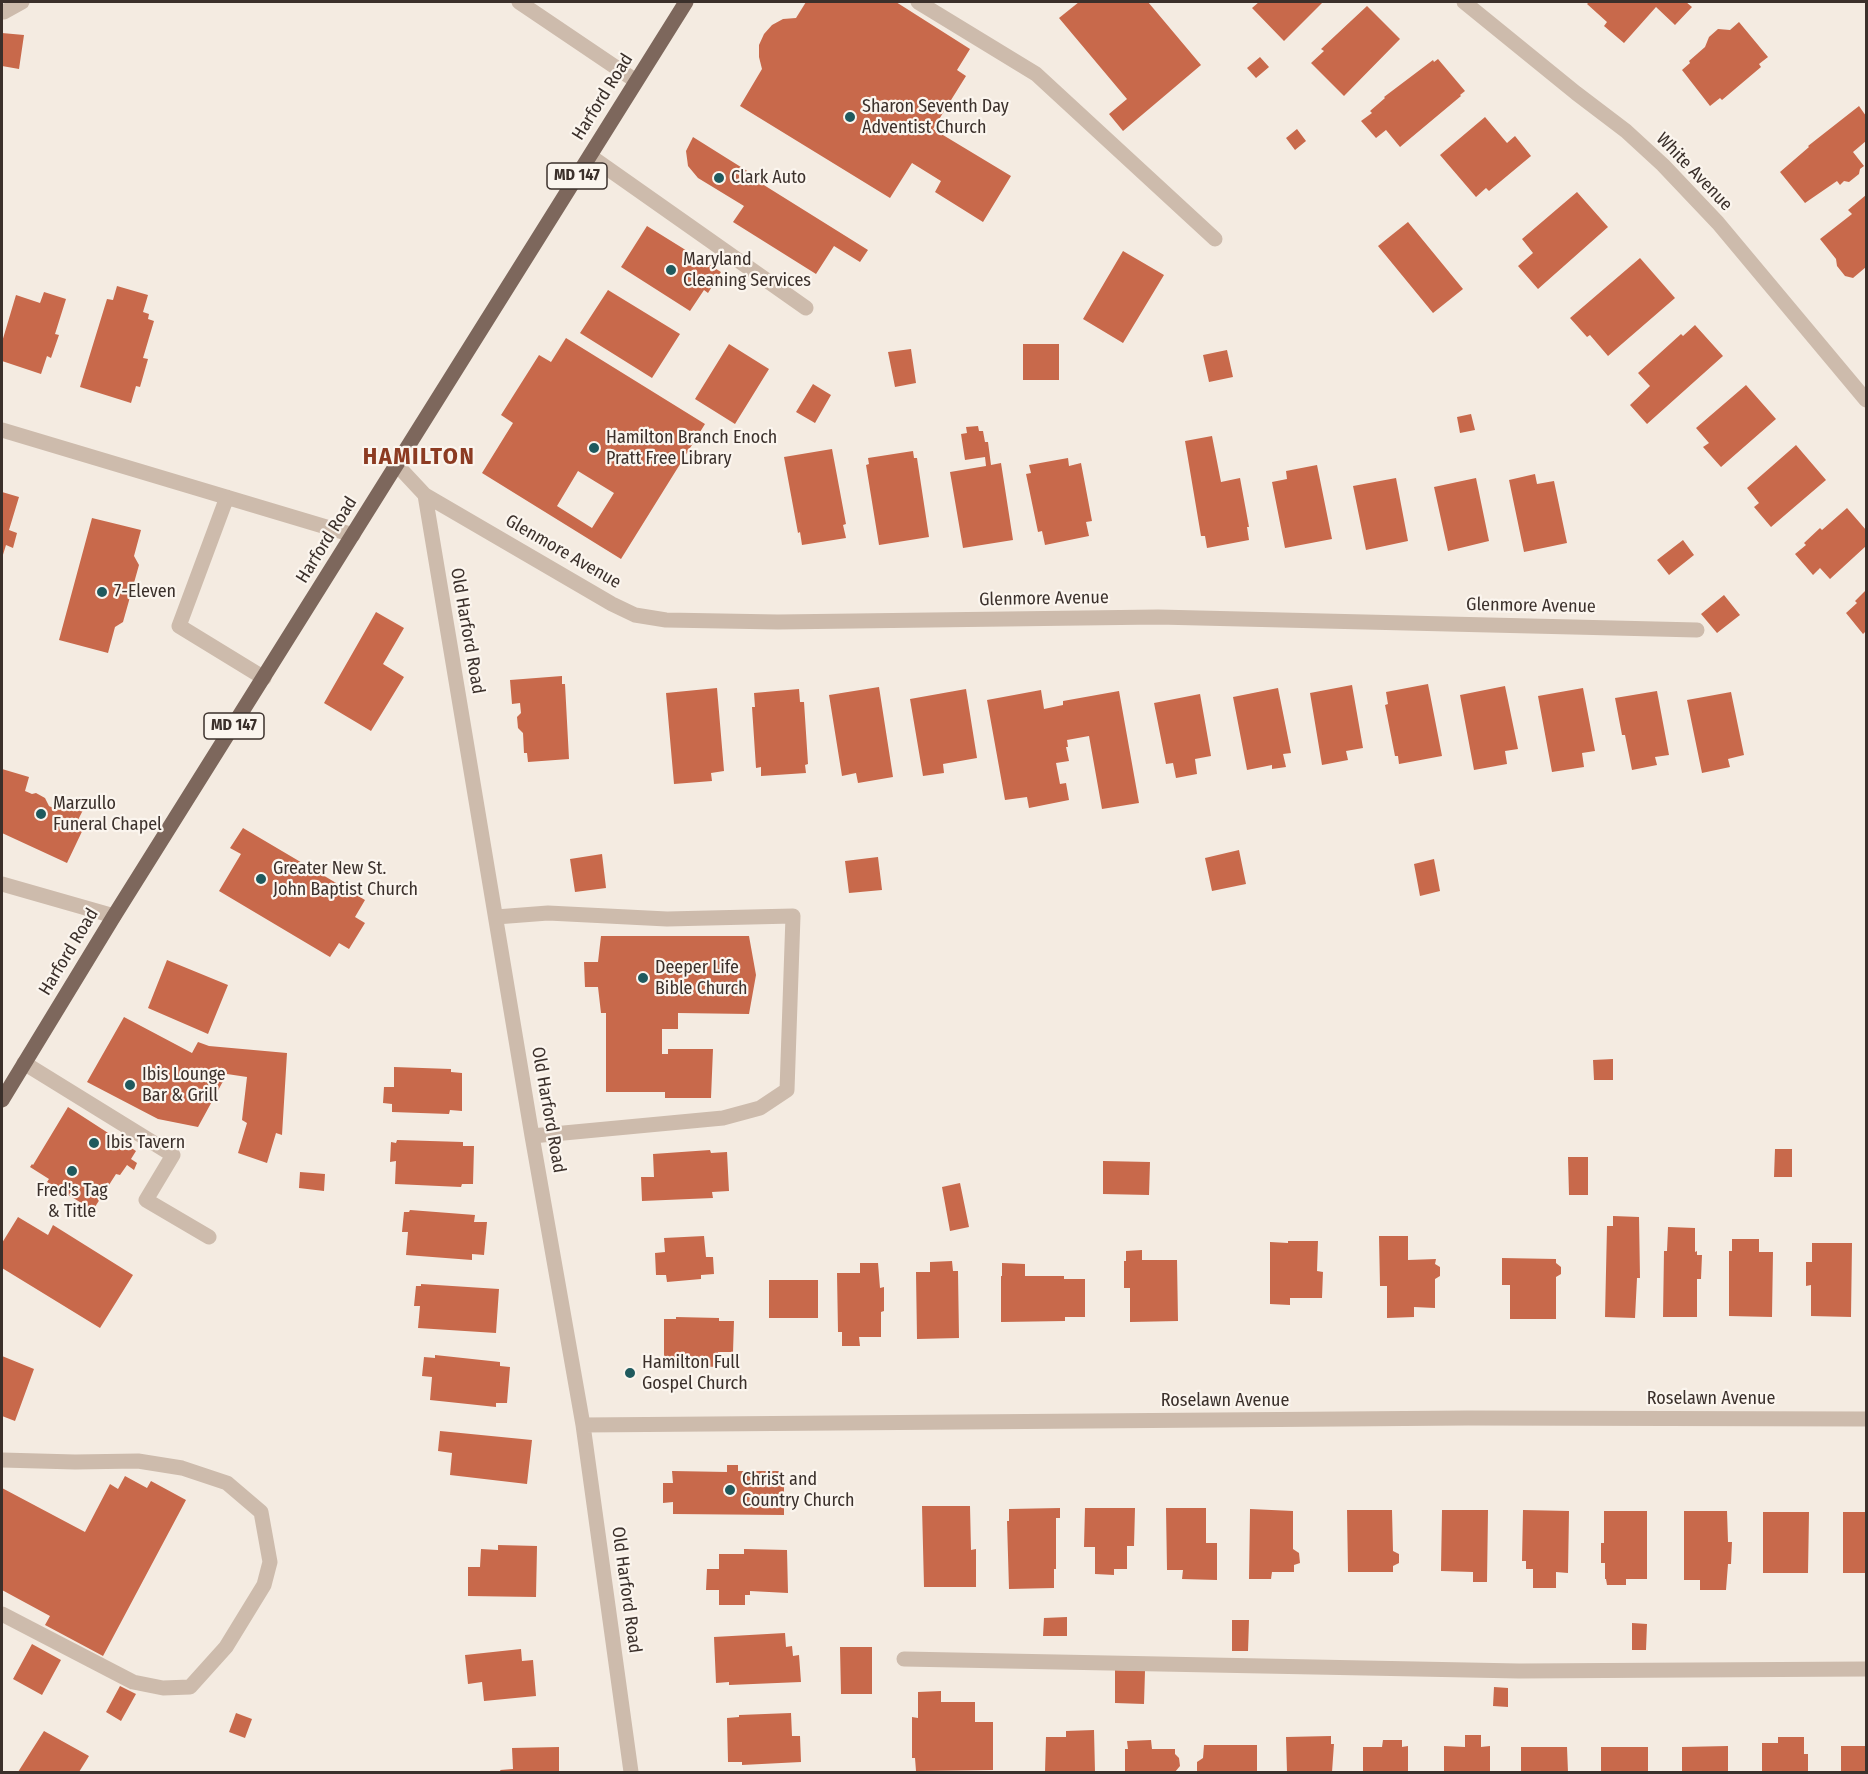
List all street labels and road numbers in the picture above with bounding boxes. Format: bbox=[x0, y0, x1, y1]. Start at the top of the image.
street label: Harford Road bbox=[568, 50, 638, 144]
street label: White Avenue bbox=[1651, 128, 1737, 216]
road number: MD 147 bbox=[547, 163, 607, 189]
street label: Harford Road bbox=[292, 493, 362, 587]
street label: Glenmore Avenue bbox=[501, 510, 625, 594]
street label: Old Harford Road bbox=[445, 566, 489, 696]
street label: Glenmore Avenue bbox=[979, 587, 1109, 611]
street label: Glenmore Avenue bbox=[1466, 594, 1596, 618]
road number: MD 147 bbox=[204, 713, 264, 739]
street label: Harford Road bbox=[35, 905, 103, 999]
street label: Old Harford Road bbox=[526, 1045, 570, 1175]
street label: Roselawn Avenue bbox=[1647, 1388, 1775, 1410]
street label: Roselawn Avenue bbox=[1161, 1390, 1289, 1412]
street label: Old Harford Road bbox=[606, 1525, 646, 1655]

